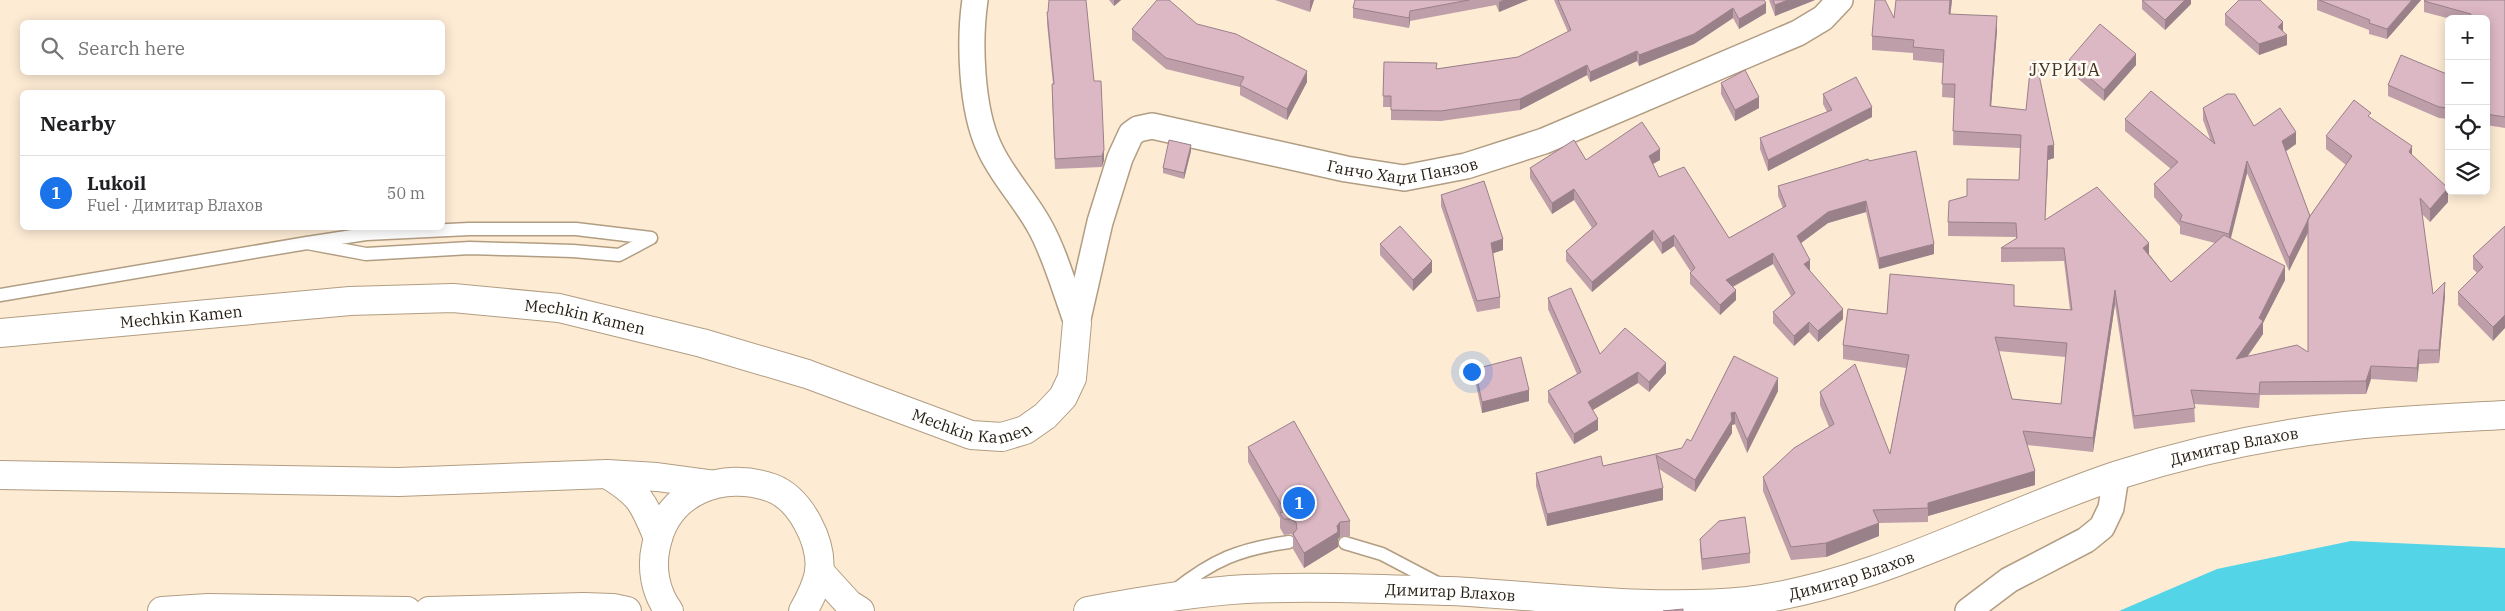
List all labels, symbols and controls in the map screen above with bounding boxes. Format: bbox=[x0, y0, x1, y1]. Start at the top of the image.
map controls bbox=[2445, 15, 2490, 195]
button: + bbox=[2445, 15, 2490, 60]
search box bbox=[20, 20, 445, 75]
icon: search bbox=[38, 34, 66, 62]
text: Search here bbox=[78, 36, 185, 60]
district label: ЈУРИЈА bbox=[2029, 58, 2101, 81]
button: − bbox=[2445, 60, 2490, 105]
button: locate bbox=[2445, 105, 2490, 150]
text: Nearby bbox=[40, 109, 116, 137]
button: layers bbox=[2445, 150, 2490, 195]
street label: Ганчо Хаџи Панзов bbox=[1325, 153, 1480, 188]
text: Lukoil bbox=[87, 171, 146, 195]
text: 1 bbox=[51, 183, 61, 203]
text: 50 m bbox=[387, 183, 425, 203]
text: Fuel · Димитар Влахов bbox=[87, 195, 263, 215]
street label: Mechkin Kamen bbox=[524, 295, 647, 339]
street label: Mechkin Kamen bbox=[119, 301, 243, 332]
your location bbox=[1459, 359, 1485, 385]
street label: Mechkin Kamen bbox=[909, 404, 1035, 448]
street label: Димитар Влахов bbox=[2168, 423, 2300, 469]
pin: 1 bbox=[1283, 484, 1315, 522]
street label: Димитар Влахов bbox=[1787, 546, 1917, 604]
street label: Димитар Влахов bbox=[1385, 579, 1516, 605]

